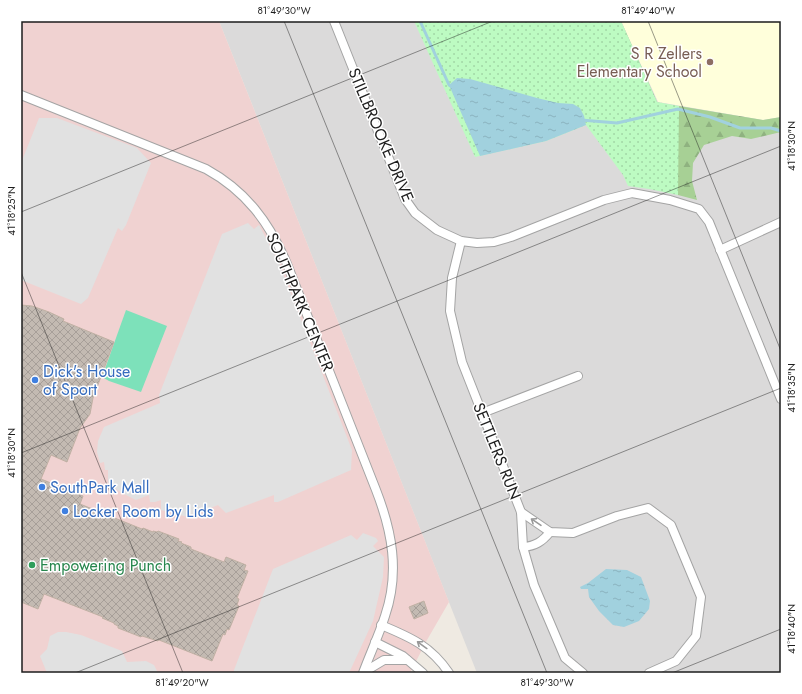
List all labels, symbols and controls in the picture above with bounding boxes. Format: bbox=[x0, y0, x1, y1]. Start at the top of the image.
text: 81°49'30"W bbox=[257, 3, 311, 18]
text: 81°49'40"W bbox=[621, 3, 675, 18]
place label: S R Zellers Elementary School bbox=[577, 42, 702, 83]
marker: S R Zellers Elementary School bbox=[705, 57, 715, 67]
street label: STILLBROOKE DRIVE bbox=[342, 64, 420, 206]
text: 41°18'30"N bbox=[784, 121, 799, 171]
text: 41°18'25"N bbox=[4, 186, 19, 236]
street label: SOUTHPARK CENTER bbox=[260, 229, 340, 375]
place label: Dick's House of Sport bbox=[43, 360, 130, 401]
text: 41°18'35"N bbox=[784, 363, 799, 413]
marker: Dick's House of Sport bbox=[30, 375, 40, 385]
street label: SETTLERS RUN bbox=[467, 399, 527, 503]
text: 41°18'30"N bbox=[4, 428, 19, 478]
place label: SouthPark Mall bbox=[50, 476, 149, 499]
marker: SouthPark Mall bbox=[37, 482, 47, 492]
place label: Locker Room by Lids bbox=[73, 500, 213, 523]
marker: Locker Room by Lids bbox=[60, 506, 70, 516]
one-way arrow bbox=[531, 518, 542, 526]
place label: Empowering Punch bbox=[40, 554, 171, 577]
marker: Empowering Punch bbox=[27, 560, 37, 570]
text: 41°18'40"N bbox=[784, 604, 799, 654]
one-way arrow bbox=[417, 641, 428, 649]
text: 81°49'20"W bbox=[155, 675, 209, 690]
text: 81°49'30"W bbox=[520, 675, 574, 690]

